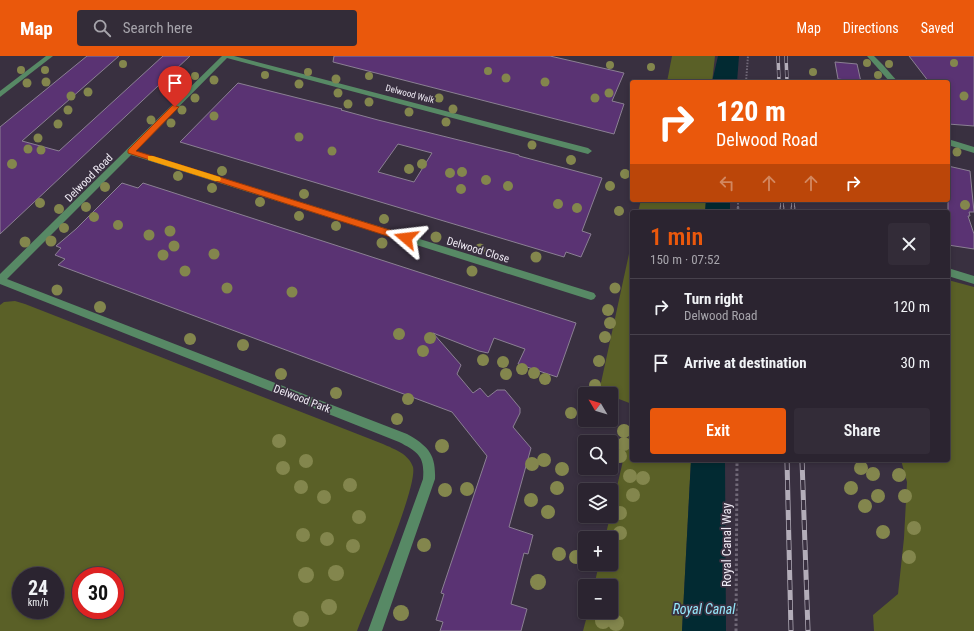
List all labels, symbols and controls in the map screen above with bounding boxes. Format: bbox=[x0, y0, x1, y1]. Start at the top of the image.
search box bbox=[77, 10, 357, 46]
text: Map bbox=[20, 17, 53, 40]
icon: search bbox=[91, 17, 113, 39]
text: Search here bbox=[123, 19, 193, 37]
text: Map bbox=[797, 20, 821, 36]
text: Directions bbox=[843, 20, 899, 36]
text: Saved bbox=[921, 20, 954, 36]
pin bbox=[158, 66, 192, 107]
icon: arrive bbox=[164, 72, 186, 94]
street label: Delwood Walk bbox=[385, 83, 435, 105]
text: 120 m bbox=[716, 95, 786, 128]
icon: right bbox=[650, 96, 702, 148]
text: Delwood Road bbox=[716, 129, 818, 150]
street label: Delwood Road bbox=[62, 151, 116, 205]
icon: left bbox=[716, 172, 738, 194]
icon: ahead bbox=[758, 172, 780, 194]
icon: ahead bbox=[800, 172, 822, 194]
icon: right bbox=[842, 172, 864, 194]
position arrow bbox=[385, 217, 427, 259]
text: 1 min bbox=[650, 223, 703, 251]
button: close bbox=[888, 223, 930, 265]
street label: Delwood Close bbox=[445, 234, 511, 266]
text: 150 m · 07:52 bbox=[650, 252, 720, 267]
text: Turn right bbox=[684, 290, 743, 308]
icon: right bbox=[650, 296, 672, 318]
text: 120 m bbox=[893, 298, 930, 316]
text: Delwood Road bbox=[684, 308, 758, 323]
icon: arrive bbox=[650, 352, 672, 374]
text: Arrive at destination bbox=[684, 354, 807, 372]
text: 30 m bbox=[900, 354, 930, 372]
street label: Delwood Park bbox=[272, 382, 332, 416]
north arrow bbox=[578, 387, 618, 427]
map controls bbox=[578, 387, 618, 619]
button: Exit bbox=[650, 408, 786, 454]
button: Share bbox=[794, 408, 930, 454]
button: search bbox=[578, 435, 618, 475]
button: layers bbox=[578, 483, 618, 523]
street label: Royal Canal Way bbox=[719, 502, 734, 587]
button: + bbox=[578, 531, 618, 571]
speed limit sign: 30 bbox=[72, 567, 124, 619]
text: 24 bbox=[28, 576, 48, 600]
button: − bbox=[578, 579, 618, 619]
text: km/h bbox=[28, 597, 48, 608]
water label: Royal Canal bbox=[673, 601, 736, 617]

